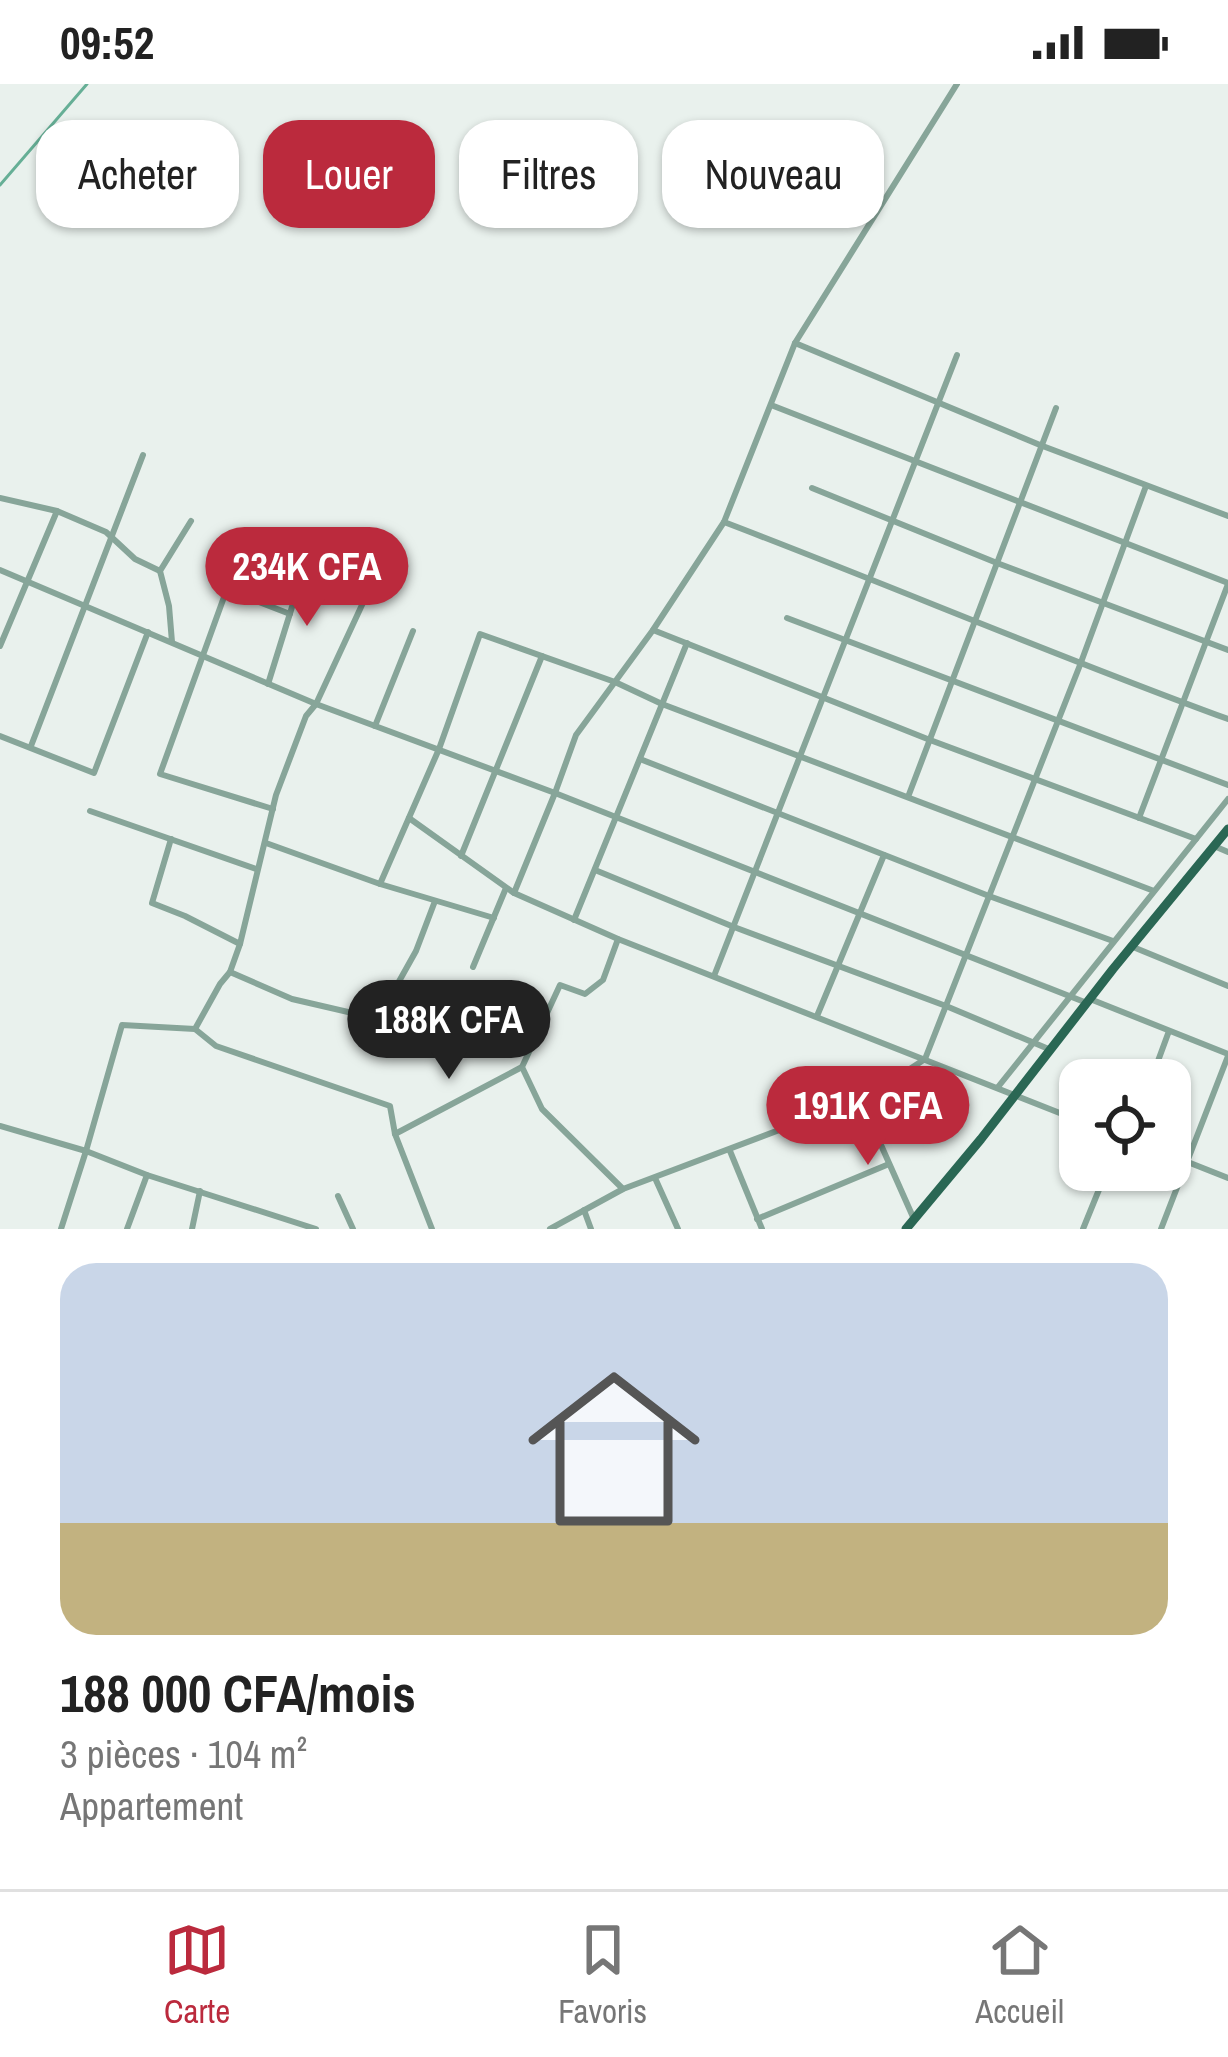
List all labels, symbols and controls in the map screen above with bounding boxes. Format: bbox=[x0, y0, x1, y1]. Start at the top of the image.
text: 09:52 bbox=[60, 12, 154, 73]
chip: Acheter bbox=[36, 120, 239, 228]
chip: Louer bbox=[263, 120, 435, 228]
chip: Filtres bbox=[459, 120, 638, 228]
chip: Nouveau bbox=[662, 120, 884, 228]
pin: 234K CFA bbox=[183, 527, 431, 629]
text: 234K CFA bbox=[232, 540, 382, 592]
pin: 188K CFA bbox=[325, 980, 573, 1082]
text: 188K CFA bbox=[374, 993, 524, 1045]
map controls bbox=[1059, 1059, 1191, 1191]
button: locate bbox=[1059, 1059, 1191, 1191]
pin: 191K CFA bbox=[744, 1066, 992, 1168]
text: 191K CFA bbox=[793, 1079, 943, 1131]
icon: home bbox=[506, 1341, 722, 1557]
text: 188 000 CFA/mois bbox=[60, 1659, 416, 1728]
text: 3 pièces · 104 m² bbox=[60, 1728, 307, 1780]
text: Appartement bbox=[60, 1780, 243, 1832]
tab: Carte bbox=[164, 1917, 230, 2033]
tab: Favoris bbox=[558, 1917, 647, 2033]
tab: Accueil bbox=[975, 1917, 1064, 2033]

